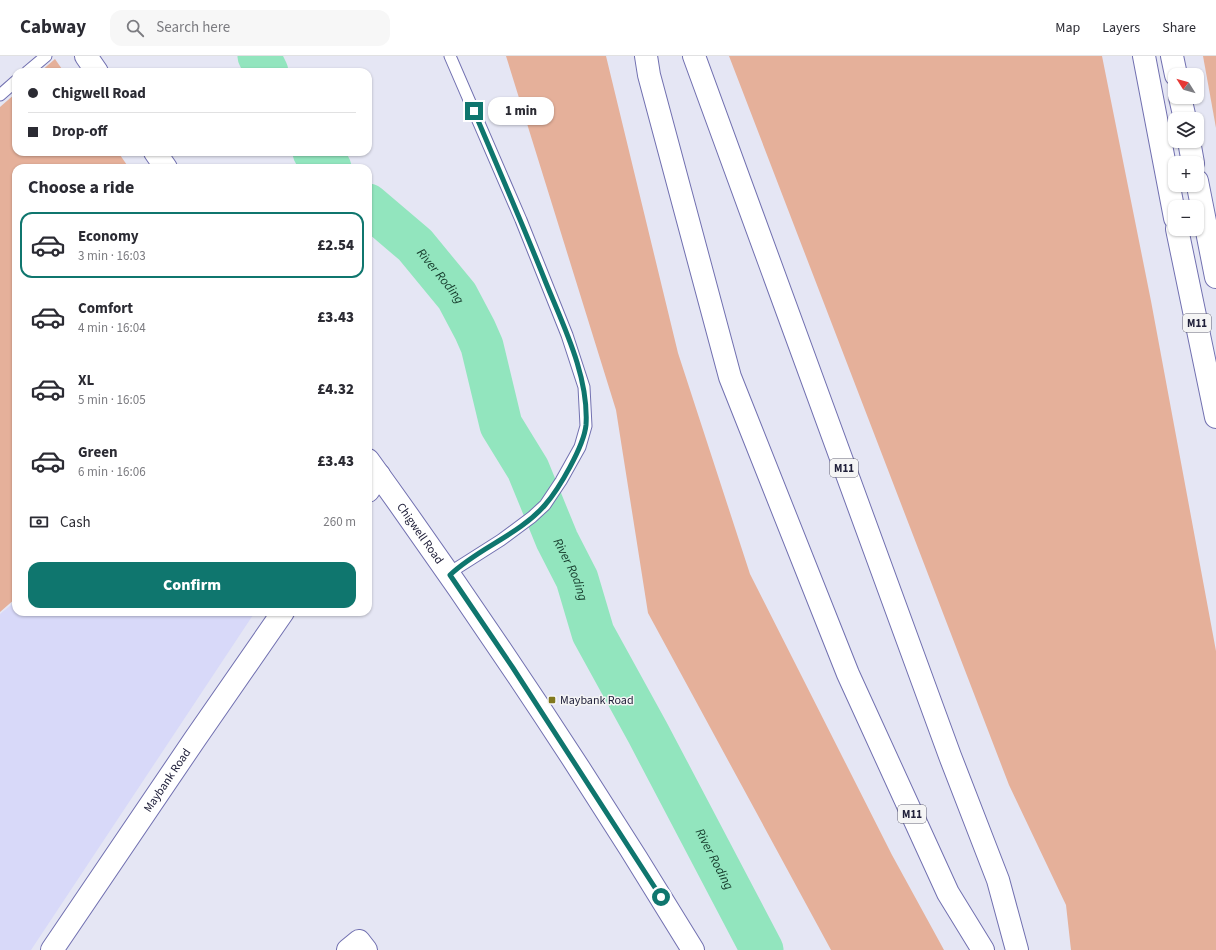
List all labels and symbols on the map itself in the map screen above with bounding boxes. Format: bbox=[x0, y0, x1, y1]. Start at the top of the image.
north arrow bbox=[1168, 68, 1204, 104]
callout: 1 min bbox=[488, 97, 554, 125]
route end bbox=[465, 102, 483, 120]
water label: River Roding bbox=[412, 245, 469, 307]
road number: M11 bbox=[1183, 314, 1211, 332]
road number: M11 bbox=[830, 459, 858, 477]
street label: Chigwell Road bbox=[393, 499, 448, 567]
water label: River Roding bbox=[549, 535, 592, 603]
place label: Maybank Road bbox=[560, 692, 634, 709]
marker: Maybank Road bbox=[547, 695, 557, 705]
street label: Maybank Road bbox=[139, 745, 195, 816]
road number: M11 bbox=[898, 805, 926, 823]
water label: River Roding bbox=[691, 825, 738, 893]
route start bbox=[652, 888, 670, 906]

